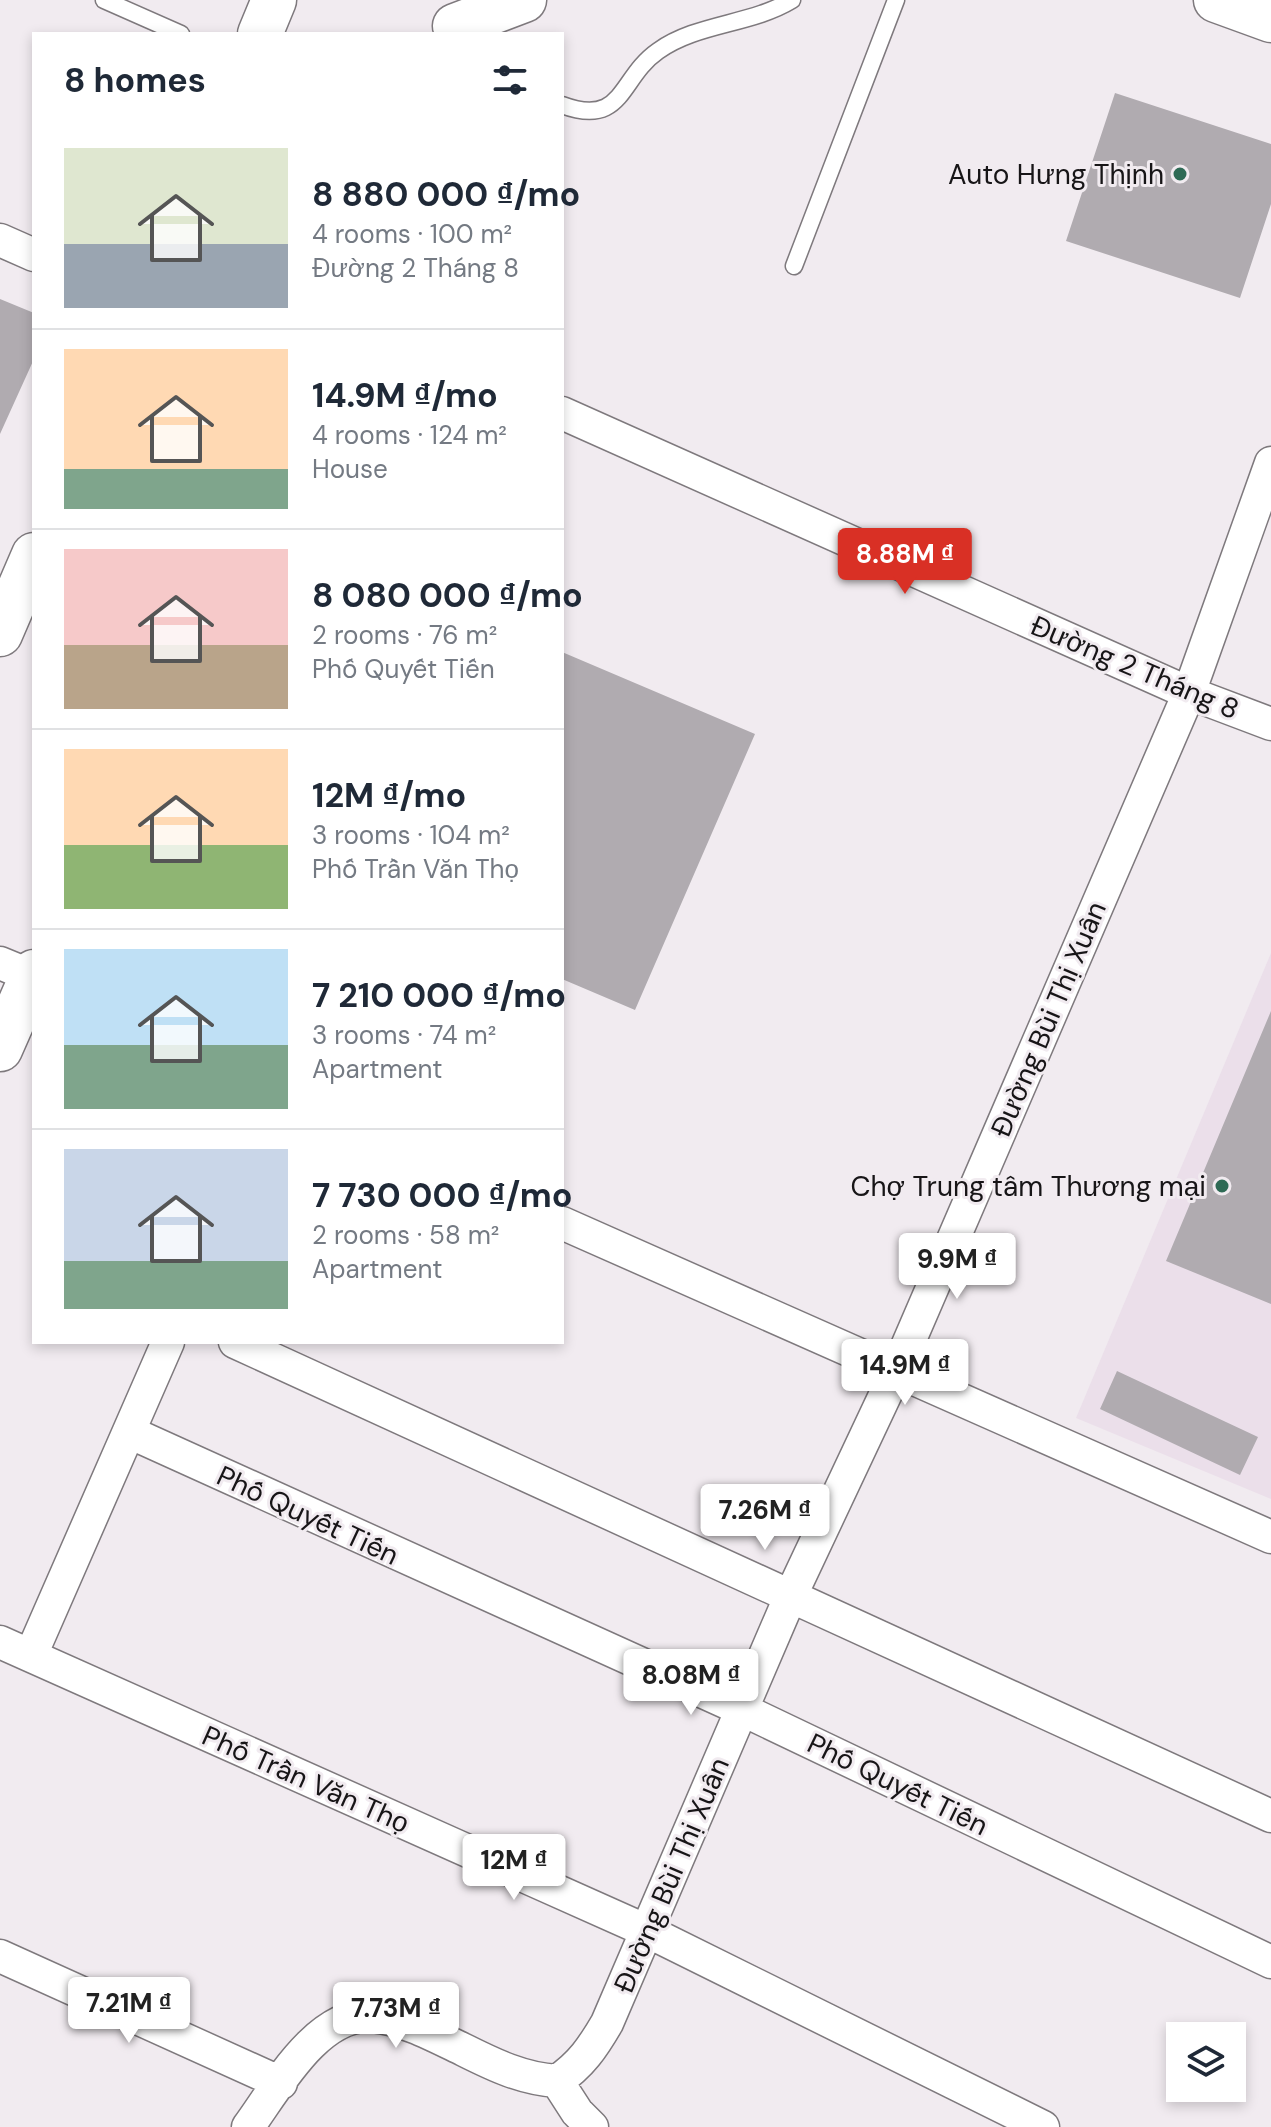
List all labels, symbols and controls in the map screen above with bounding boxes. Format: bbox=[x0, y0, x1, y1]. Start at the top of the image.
text: 8 homes bbox=[64, 58, 206, 103]
icon: filters bbox=[488, 58, 532, 102]
place label: Auto Hưng Thịnh bbox=[948, 156, 1164, 193]
marker: Auto Hưng Thịnh bbox=[1171, 165, 1189, 183]
text: 8 880 000 ₫/mo bbox=[312, 172, 580, 217]
icon: home bbox=[128, 180, 224, 276]
text: 4 rooms · 100 m² bbox=[312, 217, 512, 251]
text: Đường 2 Tháng 8 bbox=[312, 251, 519, 285]
text: 14.9M ₫/mo bbox=[312, 373, 498, 418]
icon: home bbox=[128, 381, 224, 477]
text: 4 rooms · 124 m² bbox=[312, 418, 507, 452]
text: House bbox=[312, 452, 388, 486]
pin: 8.88M ₫ bbox=[831, 528, 979, 596]
text: 8.88M ₫ bbox=[856, 537, 954, 571]
text: 8 080 000 ₫/mo bbox=[312, 573, 583, 618]
icon: home bbox=[128, 581, 224, 677]
street label: Đường 2 Tháng 8 bbox=[1025, 607, 1245, 728]
text: 2 rooms · 76 m² bbox=[312, 618, 497, 652]
text: Phố Quyết Tiến bbox=[312, 652, 495, 686]
text: 12M ₫/mo bbox=[312, 773, 466, 818]
icon: home bbox=[128, 781, 224, 877]
text: 3 rooms · 104 m² bbox=[312, 818, 510, 852]
text: Phố Trần Văn Thọ bbox=[312, 852, 519, 886]
street label: Đường Bùi Thị Xuân bbox=[982, 896, 1115, 1143]
text: 7 210 000 ₫/mo bbox=[312, 973, 566, 1018]
icon: home bbox=[128, 981, 224, 1077]
text: 3 rooms · 74 m² bbox=[312, 1018, 496, 1052]
text: Apartment bbox=[312, 1052, 443, 1086]
place label: Chợ Trung tâm Thương mại bbox=[850, 1168, 1206, 1205]
text: 7 730 000 ₫/mo bbox=[312, 1173, 572, 1218]
marker: Chợ Trung tâm Thương mại bbox=[1213, 1177, 1231, 1195]
icon: home bbox=[128, 1181, 224, 1277]
text: 2 rooms · 58 m² bbox=[312, 1218, 499, 1252]
pin: 9.9M ₫ bbox=[892, 1233, 1022, 1301]
text: 9.9M ₫ bbox=[917, 1242, 997, 1276]
text: Apartment bbox=[312, 1252, 443, 1286]
pin: 14.9M ₫ bbox=[831, 1339, 979, 1407]
text: 14.9M ₫ bbox=[859, 1348, 951, 1382]
street label: Phố Quyết Tiến bbox=[211, 1457, 405, 1574]
pin: 7.26M ₫ bbox=[691, 1484, 839, 1552]
text: 7.26M ₫ bbox=[719, 1493, 811, 1527]
pin: 8.08M ₫ bbox=[617, 1649, 765, 1717]
text: 8.08M ₫ bbox=[641, 1658, 741, 1692]
street label: Phố Trần Văn Thọ bbox=[196, 1717, 415, 1842]
street label: Phố Quyết Tiến bbox=[801, 1725, 994, 1844]
street label: Đường Bùi Thị Xuân bbox=[605, 1752, 738, 1999]
pin: 12M ₫ bbox=[458, 1834, 570, 1902]
text: 12M ₫ bbox=[481, 1843, 547, 1877]
pin: 7.21M ₫ bbox=[55, 1977, 203, 2045]
pin: 7.73M ₫ bbox=[322, 1982, 470, 2050]
text: 7.21M ₫ bbox=[86, 1986, 172, 2020]
text: 7.73M ₫ bbox=[351, 1991, 441, 2025]
map controls bbox=[1166, 2022, 1246, 2102]
button: layers bbox=[1166, 2022, 1246, 2102]

